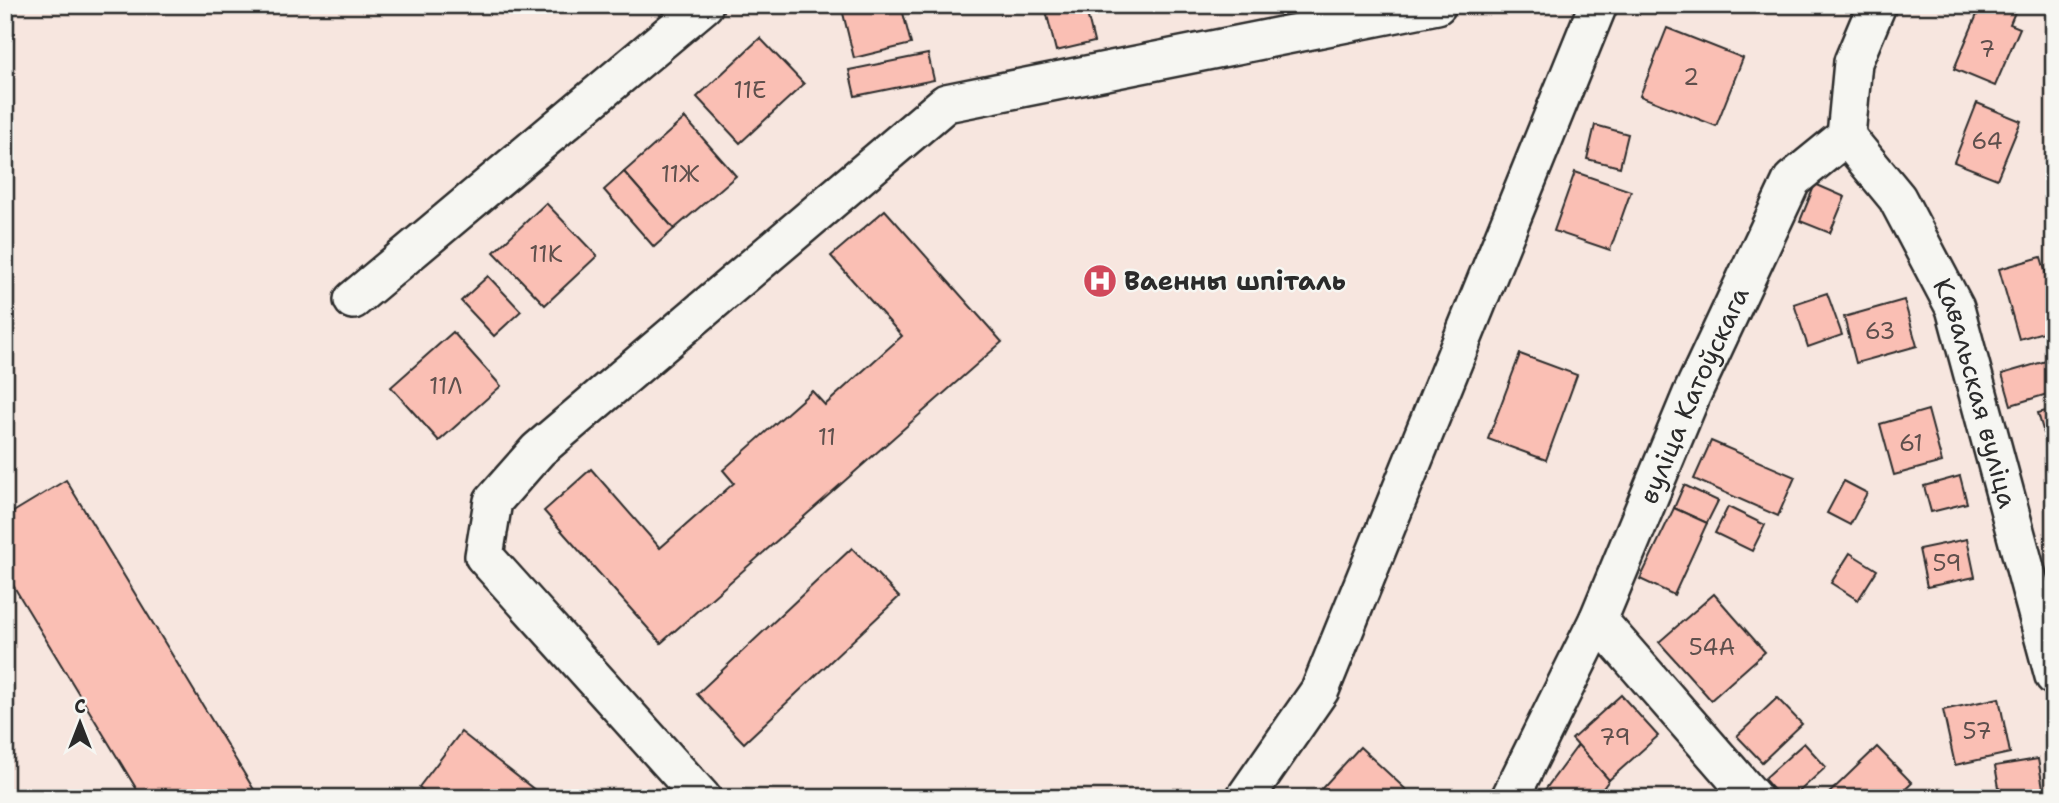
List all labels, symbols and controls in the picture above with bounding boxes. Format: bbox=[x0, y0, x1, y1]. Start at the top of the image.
house number: 7 bbox=[1979, 34, 1995, 64]
house number: 2 bbox=[1683, 62, 1699, 92]
house number: 11Е bbox=[734, 75, 766, 105]
house number: 64 bbox=[1971, 126, 2003, 156]
house number: 11Ж bbox=[661, 159, 700, 189]
house number: 11К bbox=[529, 239, 563, 269]
hospital icon: Ваенны шпіталь bbox=[1081, 262, 1119, 300]
place label: Ваенны шпіталь bbox=[1124, 263, 1346, 298]
street label: Кавальская вуліца bbox=[1925, 272, 2026, 512]
street label: вуліца Катоўскага bbox=[1630, 281, 1757, 509]
house number: 63 bbox=[1865, 316, 1895, 346]
house number: 11Л bbox=[429, 371, 463, 401]
house number: 11 bbox=[818, 422, 836, 452]
house number: 61 bbox=[1899, 428, 1923, 458]
house number: 59 bbox=[1932, 548, 1962, 578]
house number: 54А bbox=[1689, 632, 1735, 662]
north arrow bbox=[46, 688, 116, 758]
text: С bbox=[74, 694, 86, 719]
house number: 57 bbox=[1962, 716, 1992, 746]
house number: 79 bbox=[1599, 722, 1631, 752]

